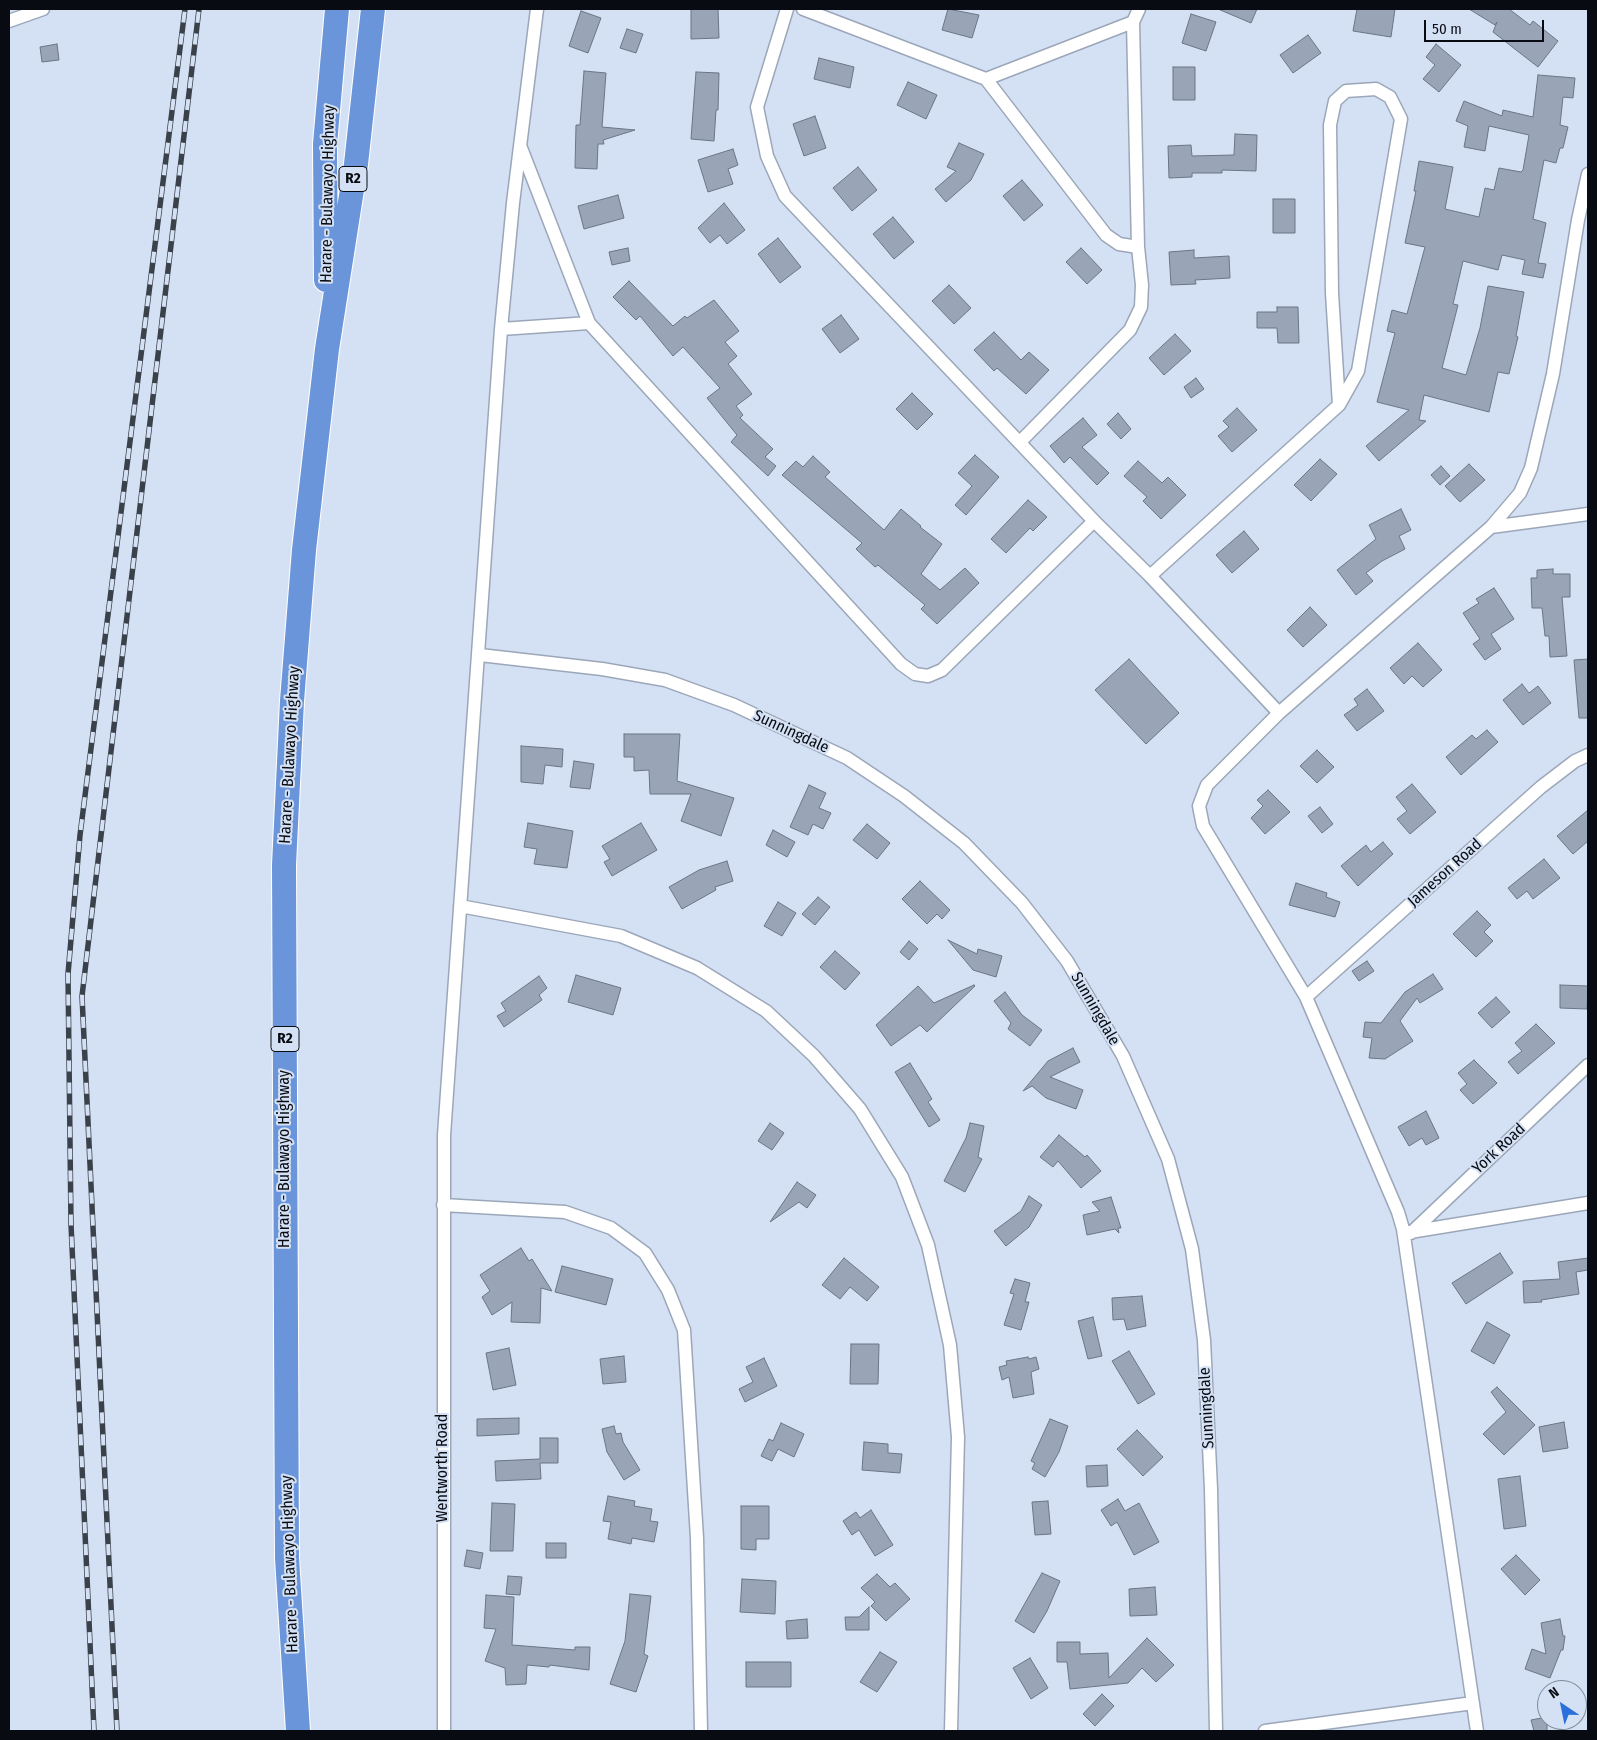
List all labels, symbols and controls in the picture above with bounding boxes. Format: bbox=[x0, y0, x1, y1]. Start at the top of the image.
scale bar bbox=[1427, 10, 1547, 42]
text: 50 m bbox=[1432, 20, 1462, 38]
street label: Harare - Bulawayo Highway bbox=[317, 105, 339, 283]
road number: R2 bbox=[339, 166, 367, 192]
street label: Harare - Bulawayo Highway bbox=[276, 666, 304, 844]
street label: Sunningdale bbox=[750, 706, 832, 758]
street label: Jameson Road bbox=[1404, 835, 1486, 911]
street label: Sunningdale bbox=[1066, 969, 1124, 1049]
road number: R2 bbox=[271, 1026, 299, 1052]
street label: Harare - Bulawayo Highway bbox=[275, 1070, 295, 1248]
street label: York Road bbox=[1469, 1120, 1529, 1178]
street label: Sunningdale bbox=[1195, 1367, 1219, 1449]
street label: Wentworth Road bbox=[433, 1414, 453, 1522]
street label: Harare - Bulawayo Highway bbox=[277, 1475, 303, 1653]
north arrow bbox=[1537, 1680, 1587, 1730]
text: N bbox=[1546, 1684, 1562, 1702]

